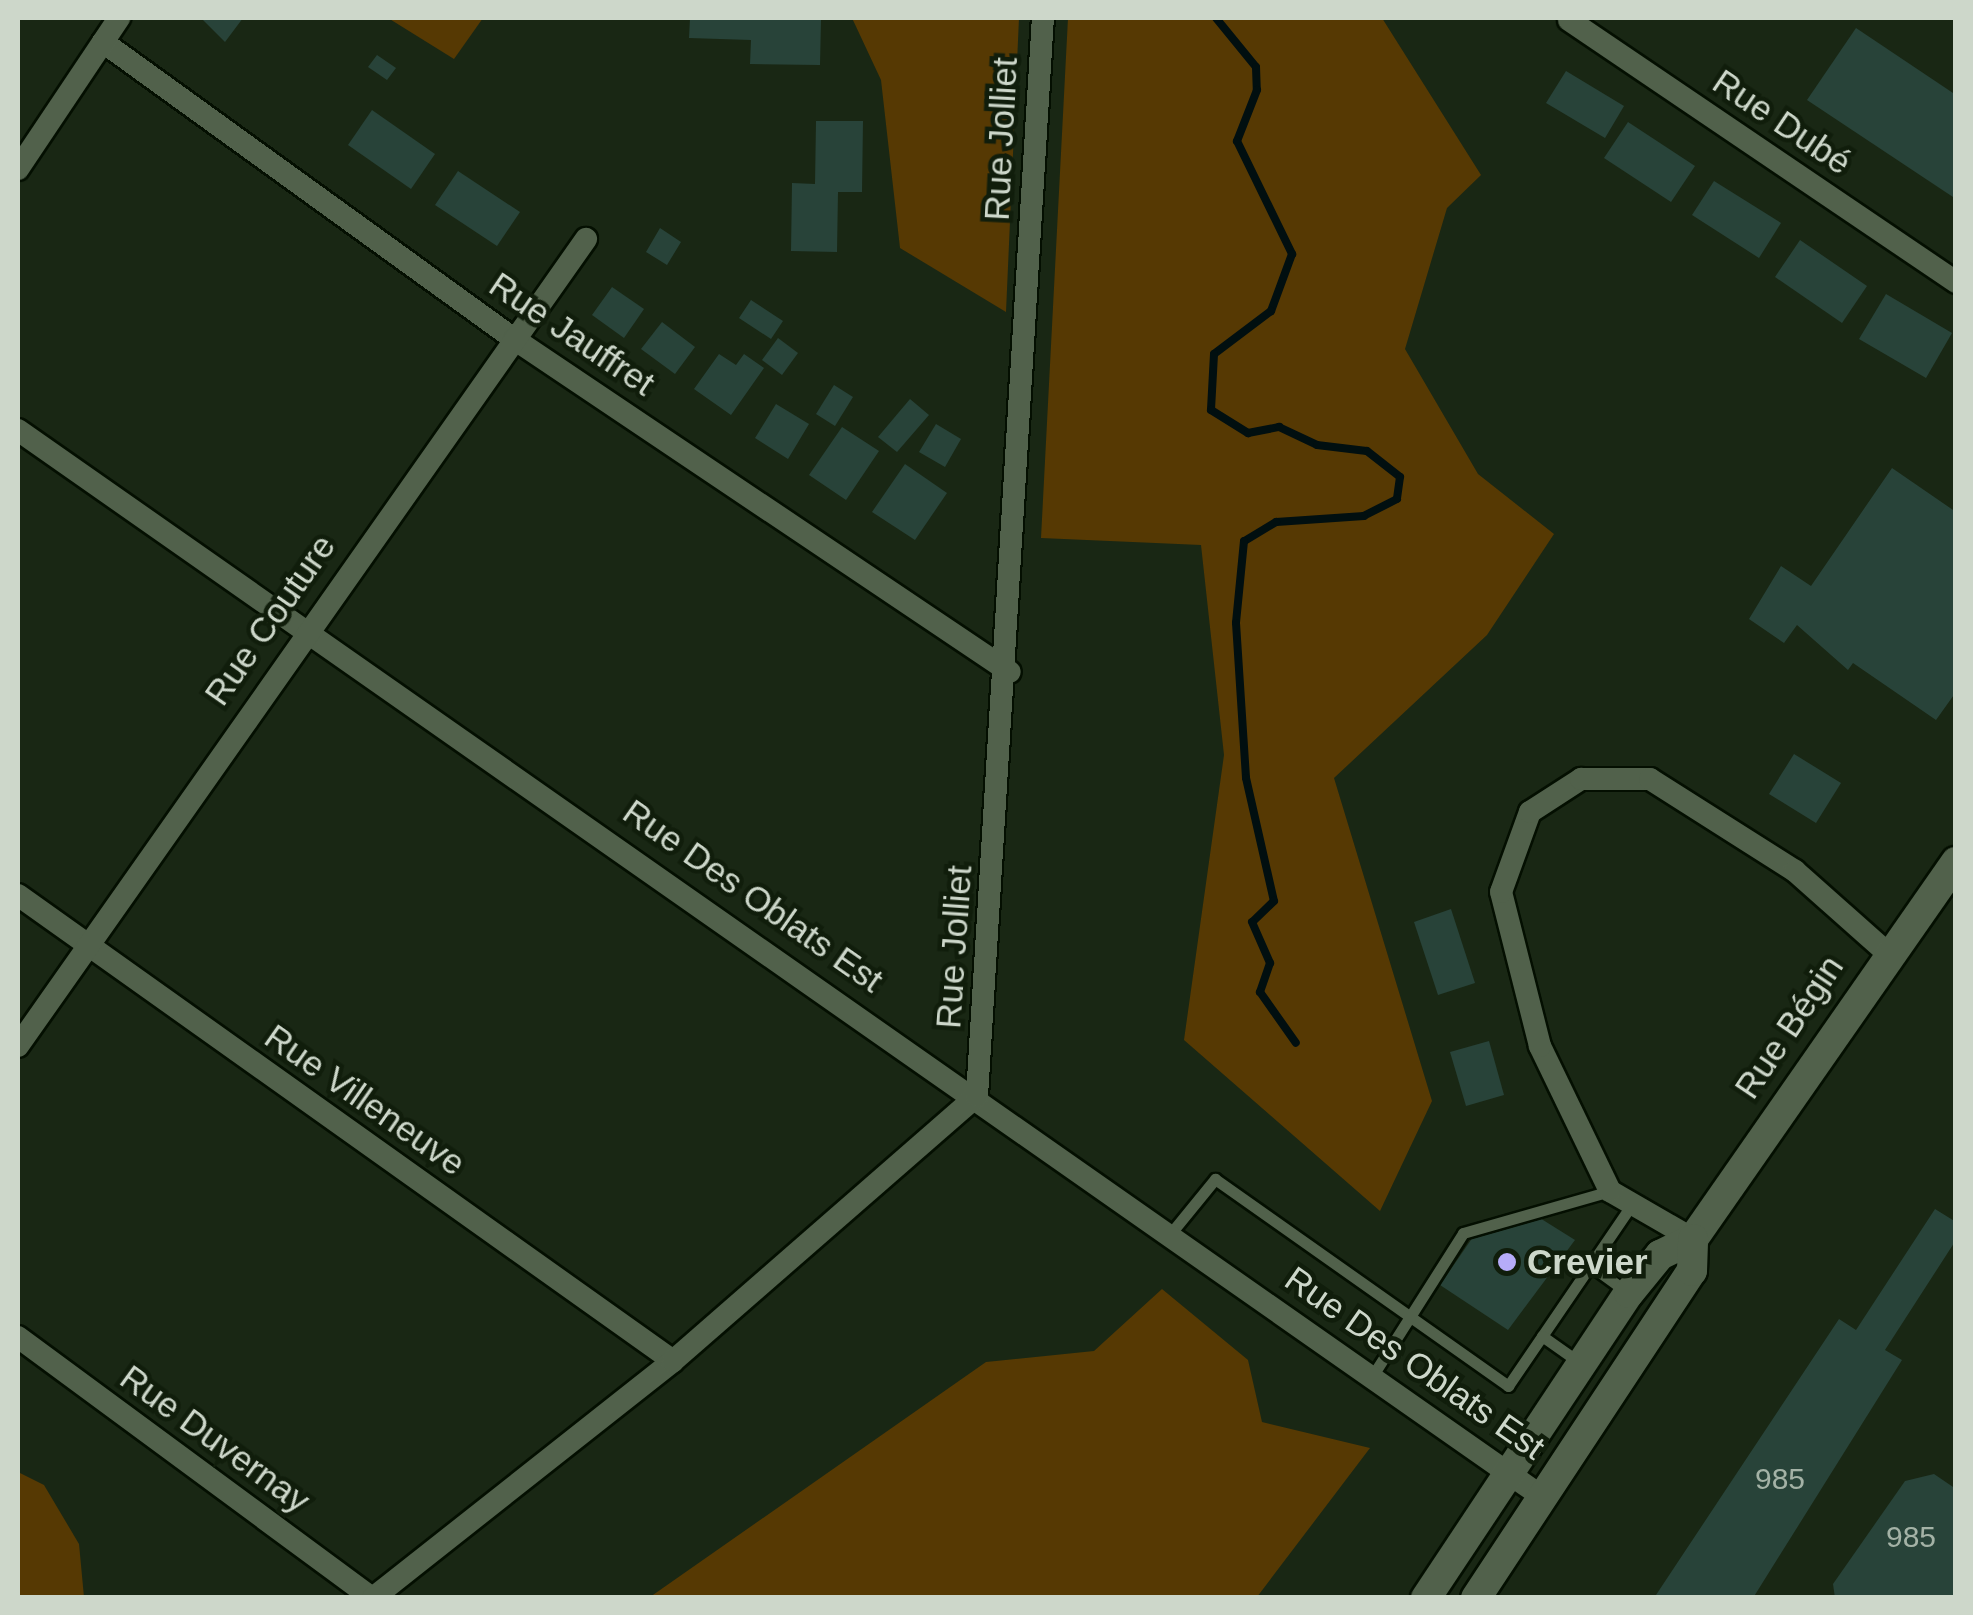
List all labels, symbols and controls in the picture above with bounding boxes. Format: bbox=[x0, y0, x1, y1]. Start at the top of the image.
street label: Rue Jolliet bbox=[976, 56, 1026, 222]
street label: Rue Dubé bbox=[1705, 61, 1859, 183]
street label: Rue Jauffret bbox=[481, 263, 663, 405]
street label: Rue Couture bbox=[196, 527, 344, 713]
street label: Rue Des Oblats Est bbox=[615, 791, 891, 1001]
street label: Rue Jolliet bbox=[927, 864, 981, 1030]
street label: Rue Bégin bbox=[1726, 948, 1852, 1106]
street label: Rue Villeneuve bbox=[257, 1015, 473, 1185]
place label: Crevier bbox=[1527, 1241, 1648, 1283]
marker: Crevier bbox=[1496, 1251, 1518, 1273]
street label: Rue Des Oblats Est bbox=[1277, 1258, 1553, 1468]
street label: Rue Duvernay bbox=[112, 1356, 318, 1522]
house number: 985 bbox=[1755, 1461, 1805, 1497]
house number: 985 bbox=[1886, 1519, 1936, 1555]

